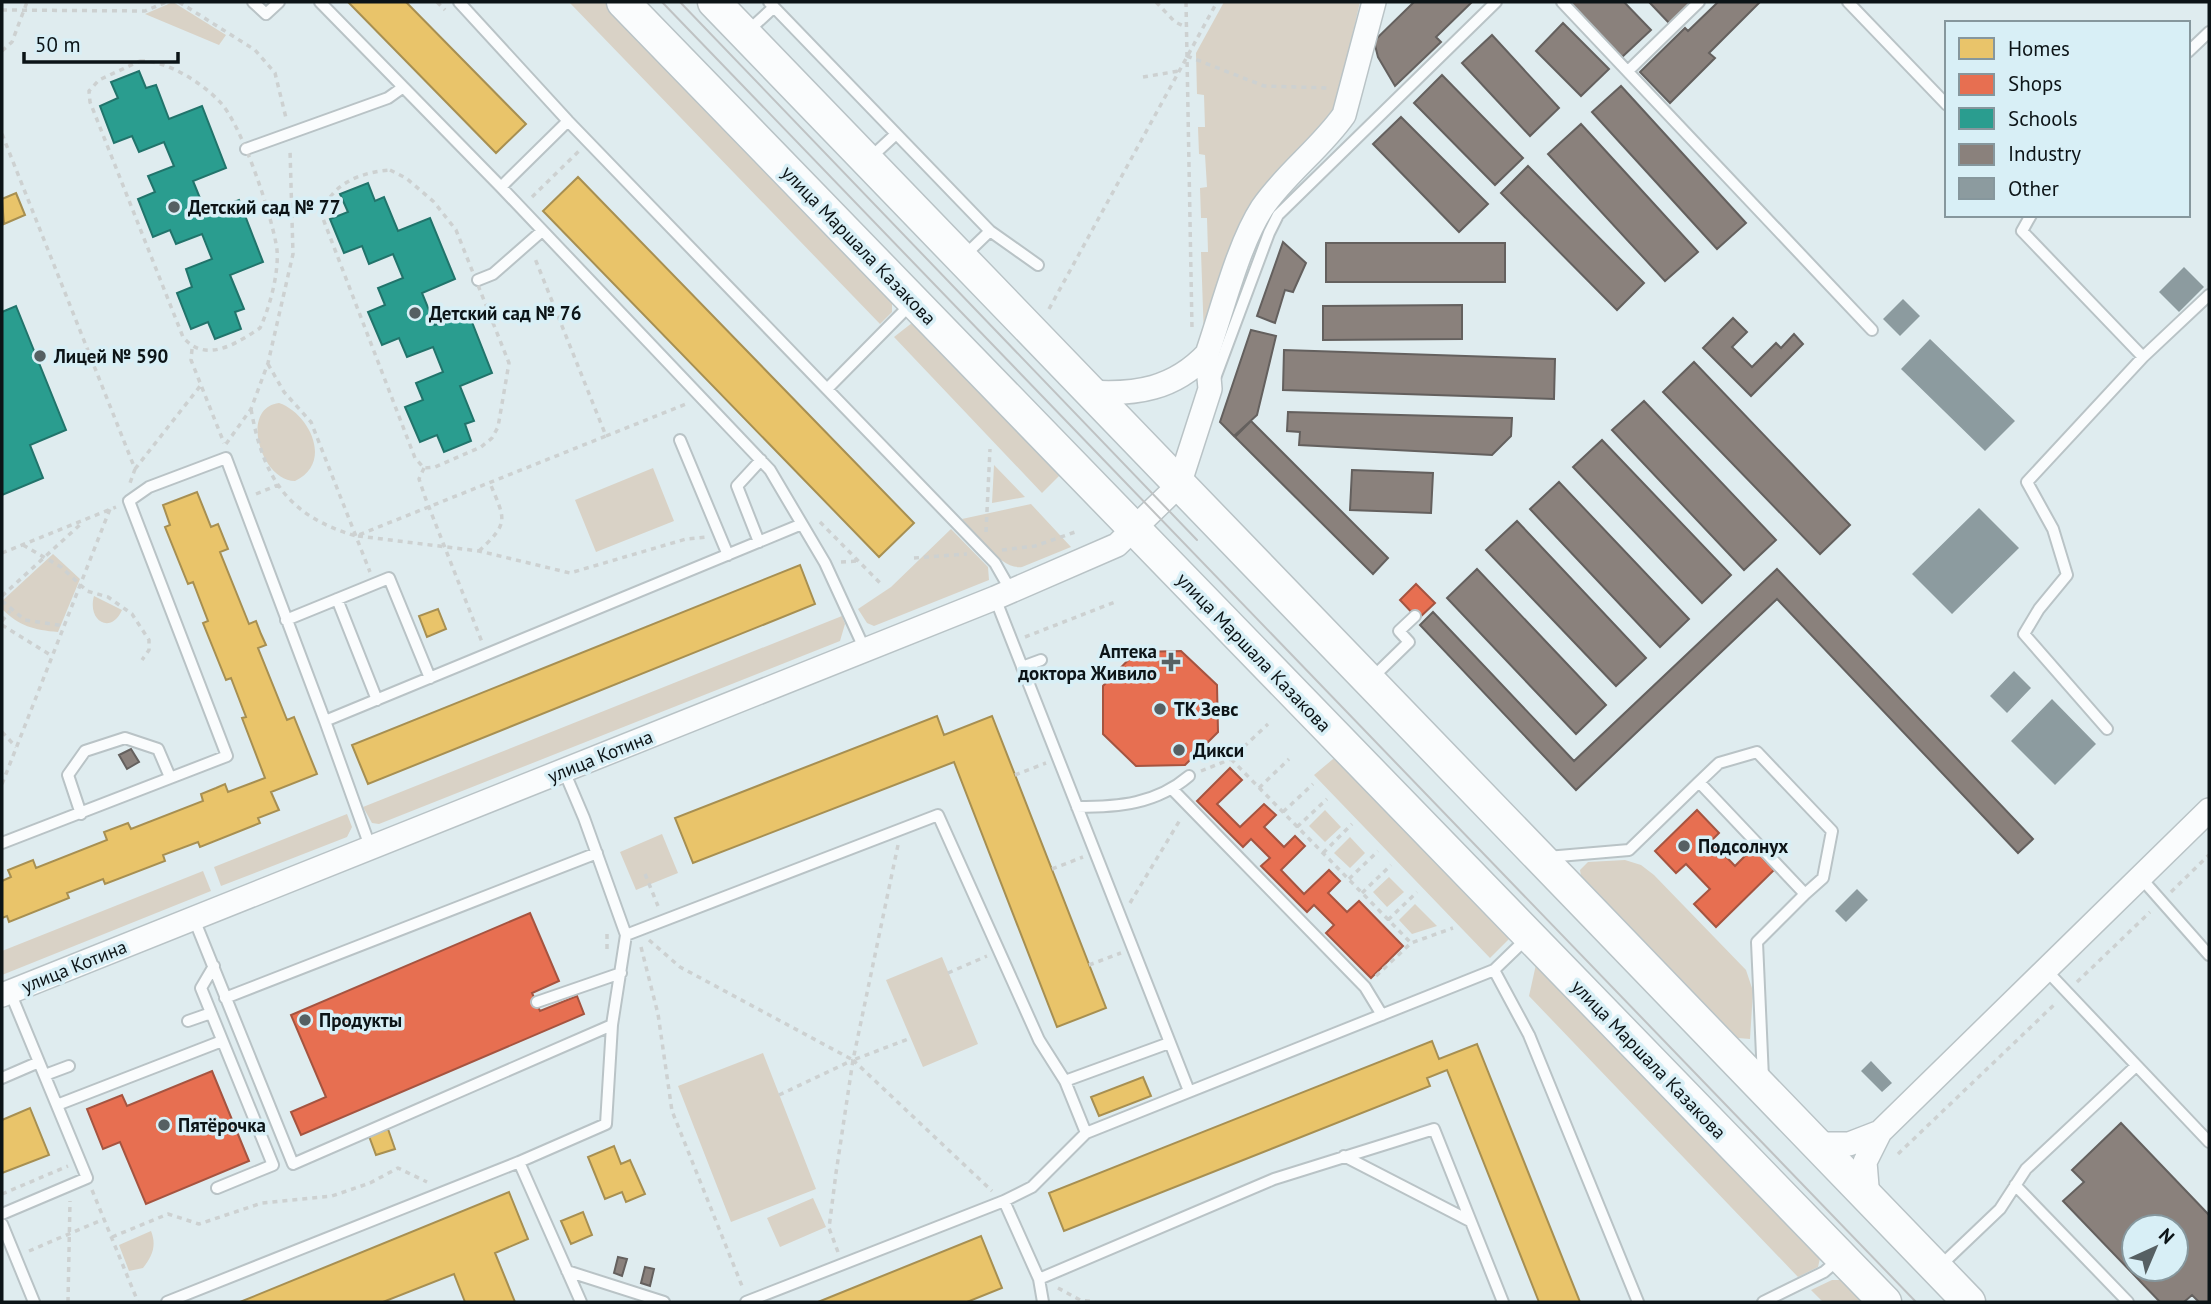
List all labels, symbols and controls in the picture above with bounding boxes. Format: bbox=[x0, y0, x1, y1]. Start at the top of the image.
scale bar bbox=[24, 21, 178, 65]
legend bbox=[1945, 21, 2190, 217]
text: 50 m bbox=[35, 31, 81, 58]
text: Homes bbox=[2008, 35, 2070, 62]
text: Shops bbox=[2008, 70, 2062, 97]
text: Schools bbox=[2008, 105, 2078, 132]
text: Industry bbox=[2008, 140, 2081, 167]
street label: улица Маршала Казакова bbox=[777, 160, 941, 330]
text: Other bbox=[2008, 175, 2059, 202]
place label: Детский сад № 77 bbox=[188, 195, 340, 219]
marker: Детский сад № 77 bbox=[166, 199, 182, 215]
place label: Детский сад № 76 bbox=[429, 301, 581, 325]
marker: Детский сад № 76 bbox=[407, 305, 423, 321]
place label: Лицей № 590 bbox=[53, 344, 168, 368]
marker: Лицей № 590 bbox=[32, 348, 48, 364]
street label: улица Маршала Казакова bbox=[1172, 567, 1336, 737]
place label: Аптека доктора Живило bbox=[1017, 639, 1157, 685]
marker: Аптека доктора Живило bbox=[1163, 654, 1179, 670]
place label: ТК Зевс bbox=[1174, 697, 1239, 721]
marker: ТК Зевс bbox=[1152, 701, 1168, 717]
street label: улица Котина bbox=[544, 724, 656, 788]
place label: Дикси bbox=[1193, 738, 1244, 762]
marker: Дикси bbox=[1171, 742, 1187, 758]
place label: Подсолнух bbox=[1698, 834, 1788, 858]
marker: Подсолнух bbox=[1676, 838, 1692, 854]
street label: улица Котина bbox=[18, 934, 130, 998]
street label: улица Маршала Казакова bbox=[1567, 974, 1731, 1144]
place label: Продукты bbox=[319, 1008, 402, 1032]
marker: Продукты bbox=[297, 1012, 313, 1028]
place label: Пятёрочка bbox=[178, 1113, 266, 1137]
marker: Пятёрочка bbox=[156, 1117, 172, 1133]
north arrow bbox=[2120, 1213, 2190, 1283]
text: N bbox=[2154, 1223, 2180, 1249]

